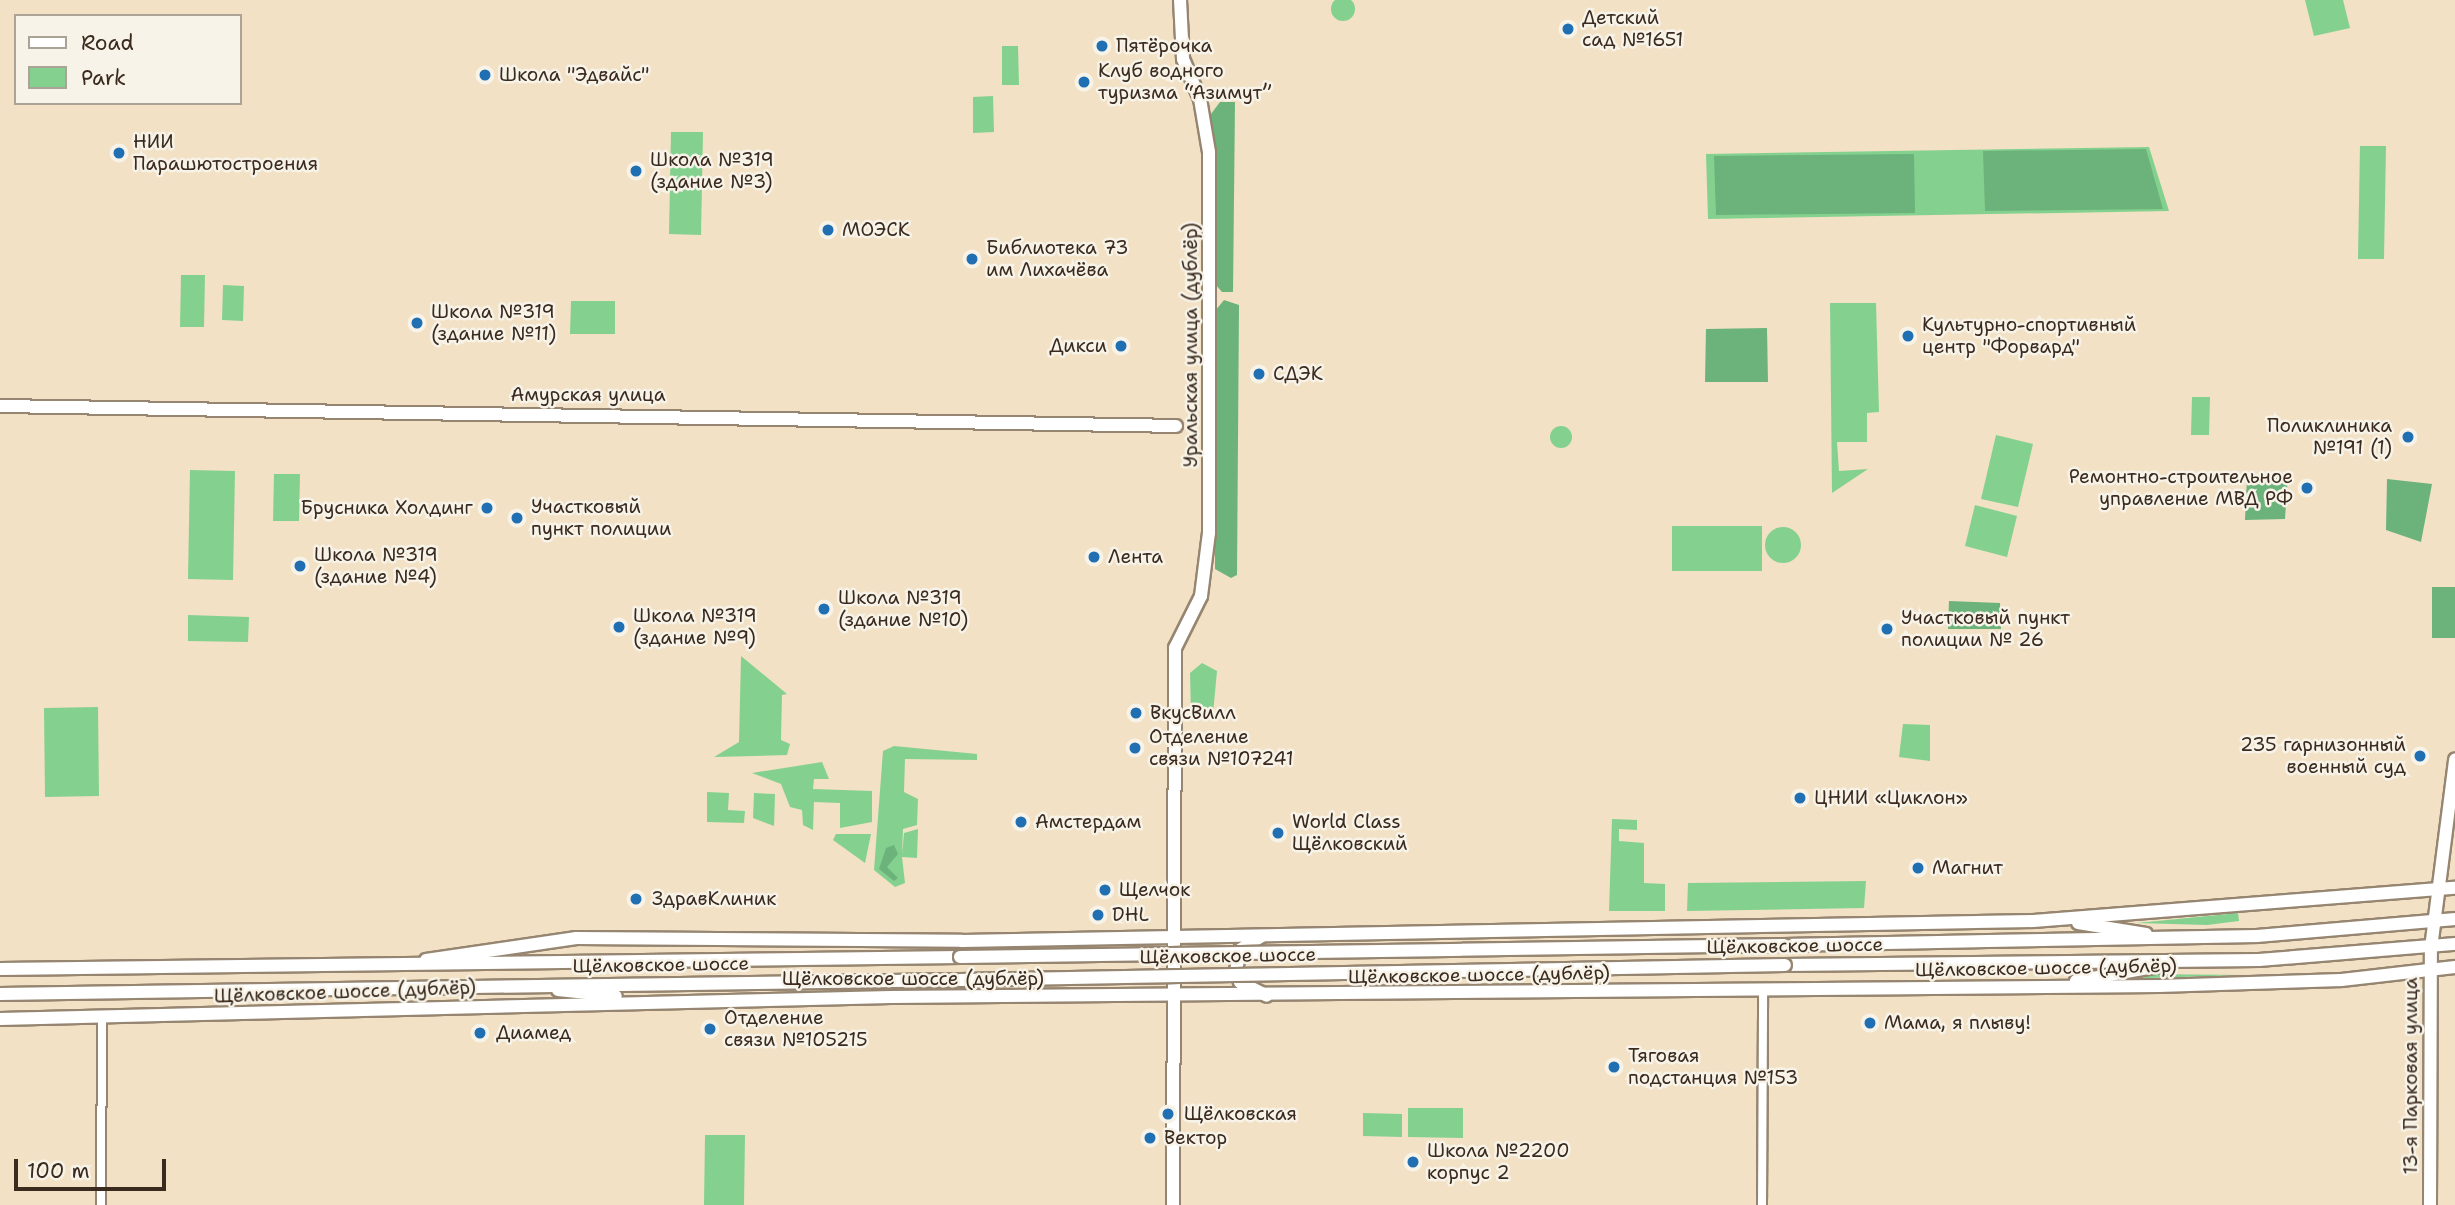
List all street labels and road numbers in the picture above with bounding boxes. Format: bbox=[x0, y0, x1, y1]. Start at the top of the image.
street label: Уральская улица (дублёр) bbox=[1180, 223, 1202, 467]
street label: Амурская улица bbox=[510, 384, 666, 406]
street label: Щёлковское шоссе bbox=[1707, 933, 1883, 959]
street label: Щёлковское шоссе bbox=[1140, 943, 1316, 969]
street label: Щёлковское шоссе bbox=[573, 952, 749, 978]
street label: Щёлковское шоссе (дублёр) bbox=[1915, 954, 2177, 982]
street label: Щёлковское шоссе (дублёр) bbox=[1348, 961, 1610, 989]
street label: Щёлковское шоссе (дублёр) bbox=[782, 968, 1044, 990]
street label: Щёлковское шоссе (дублёр) bbox=[214, 976, 476, 1008]
street label: 13-я Парковая улица bbox=[2400, 977, 2422, 1175]

